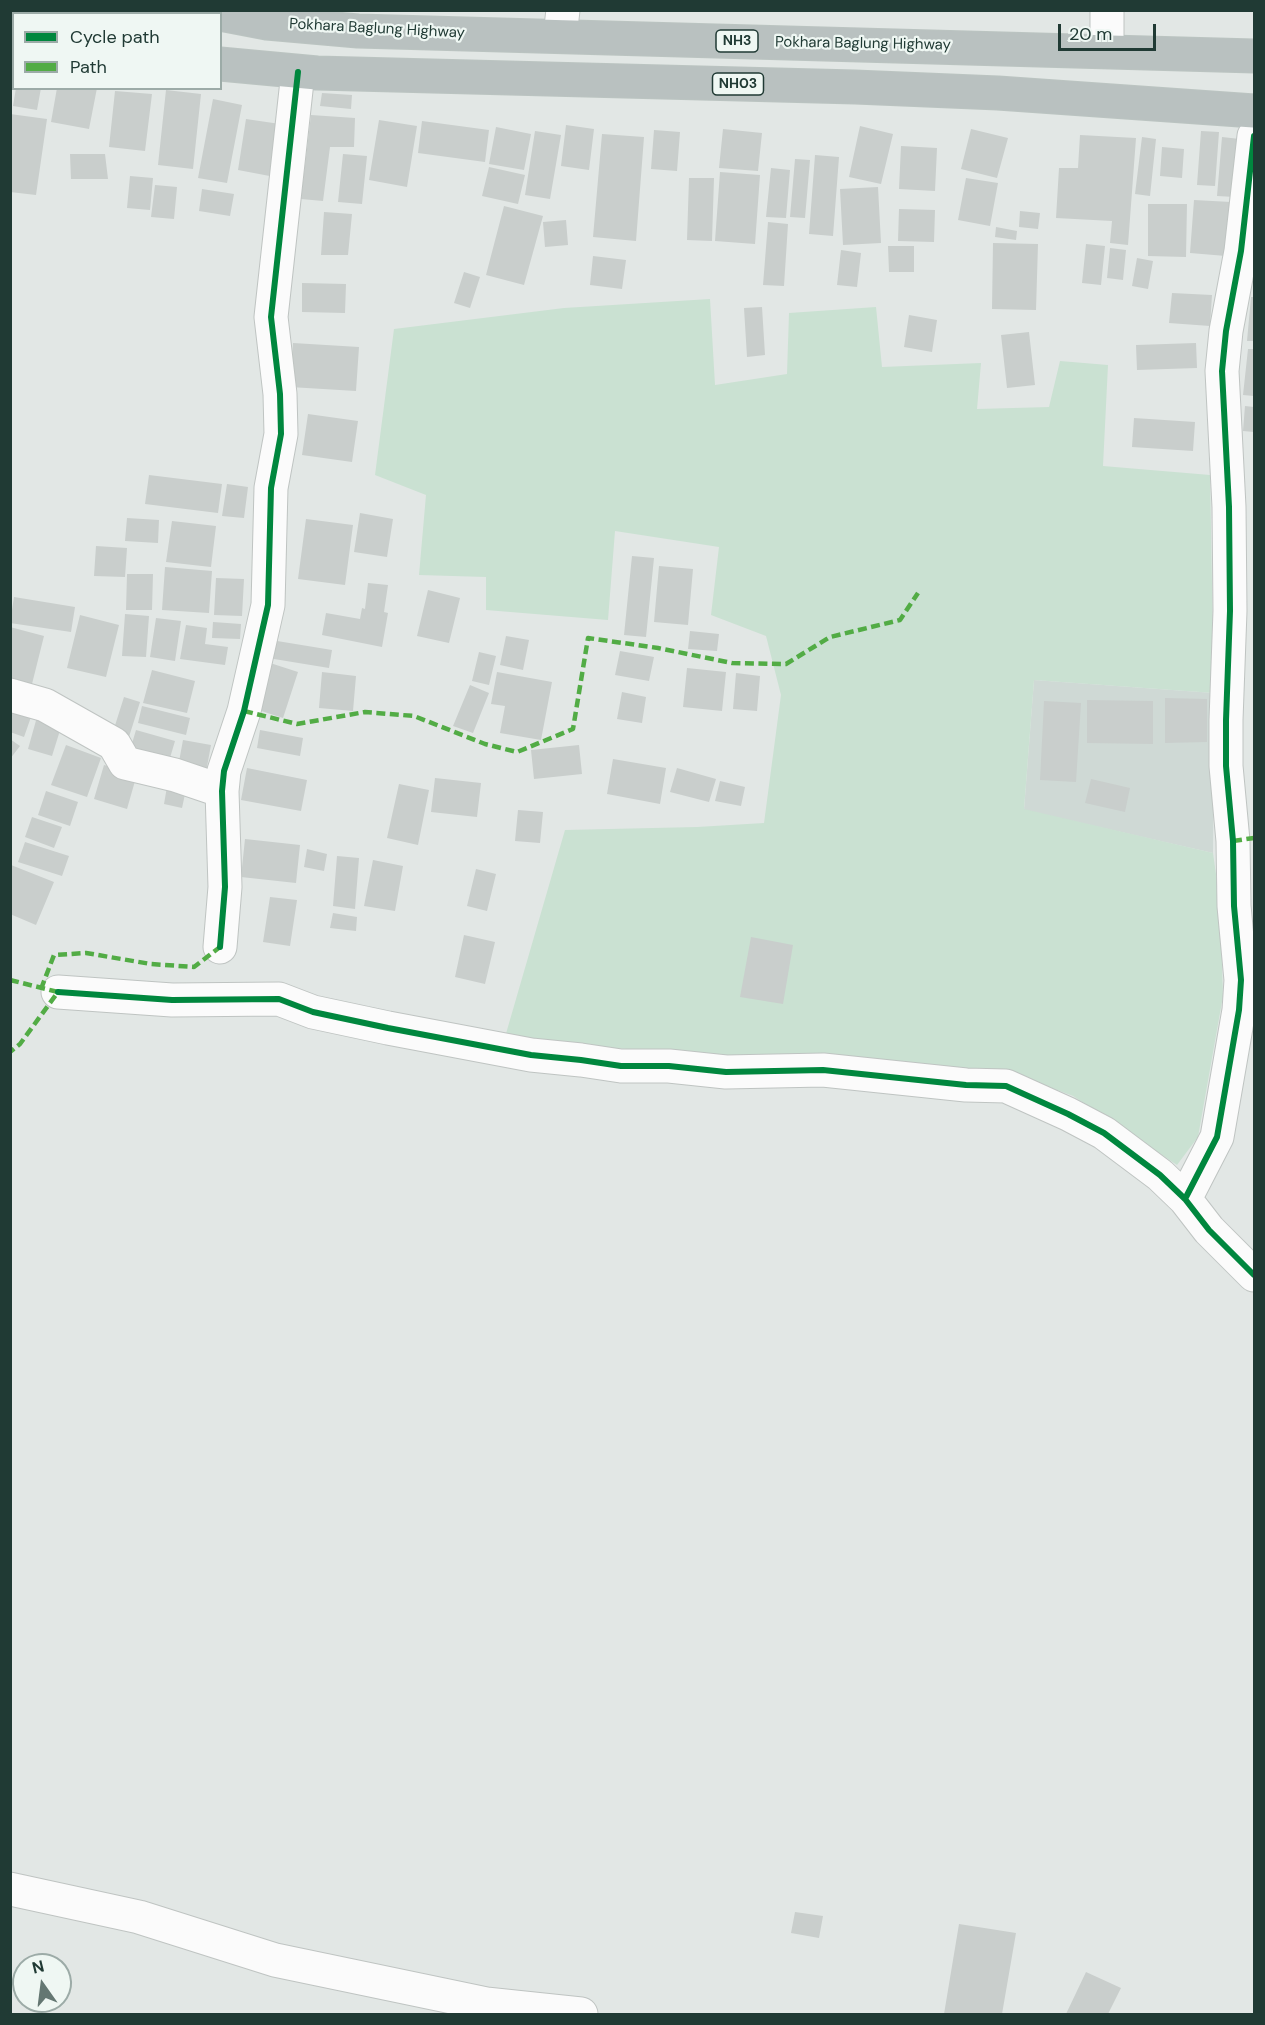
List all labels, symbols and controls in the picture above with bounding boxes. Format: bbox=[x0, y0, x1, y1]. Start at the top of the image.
legend bbox=[12, 12, 222, 90]
scale bar bbox=[1061, 12, 1158, 50]
street label: Pokhara Baglung Highway bbox=[289, 15, 465, 43]
text: 20 m bbox=[1069, 22, 1112, 46]
text: Cycle path bbox=[70, 25, 160, 49]
road number: NH3 bbox=[716, 30, 758, 52]
street label: Pokhara Baglung Highway bbox=[775, 33, 951, 55]
text: Path bbox=[70, 55, 107, 79]
road number: NH03 bbox=[712, 73, 764, 95]
north arrow bbox=[12, 1953, 72, 2013]
text: N bbox=[30, 1955, 46, 1979]

